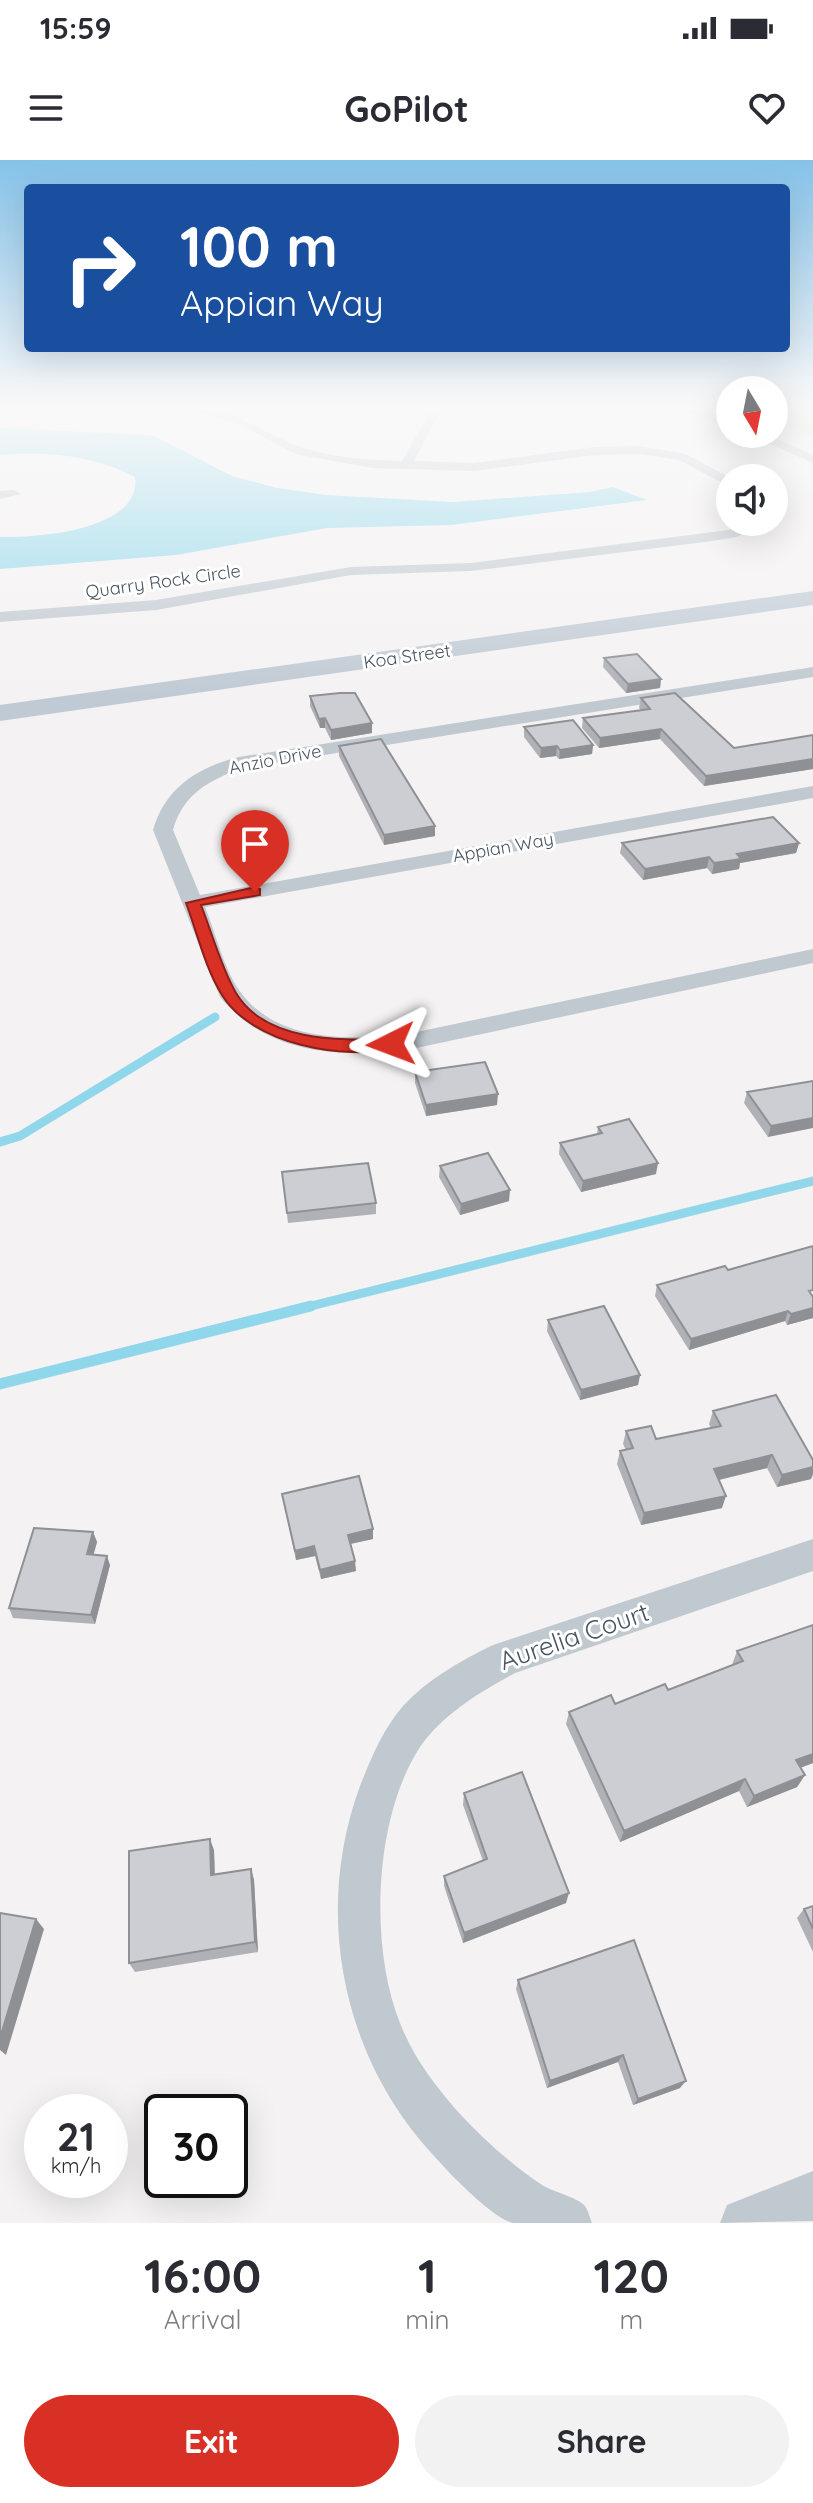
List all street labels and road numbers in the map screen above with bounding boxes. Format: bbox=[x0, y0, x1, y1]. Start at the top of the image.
street label: Quarry Rock Circle bbox=[84, 559, 242, 603]
street label: Koa Street bbox=[362, 639, 452, 673]
street label: Anzio Drive bbox=[227, 739, 323, 779]
street label: Appian Way bbox=[451, 827, 555, 867]
street label: Aurelia Court bbox=[495, 1595, 653, 1677]

